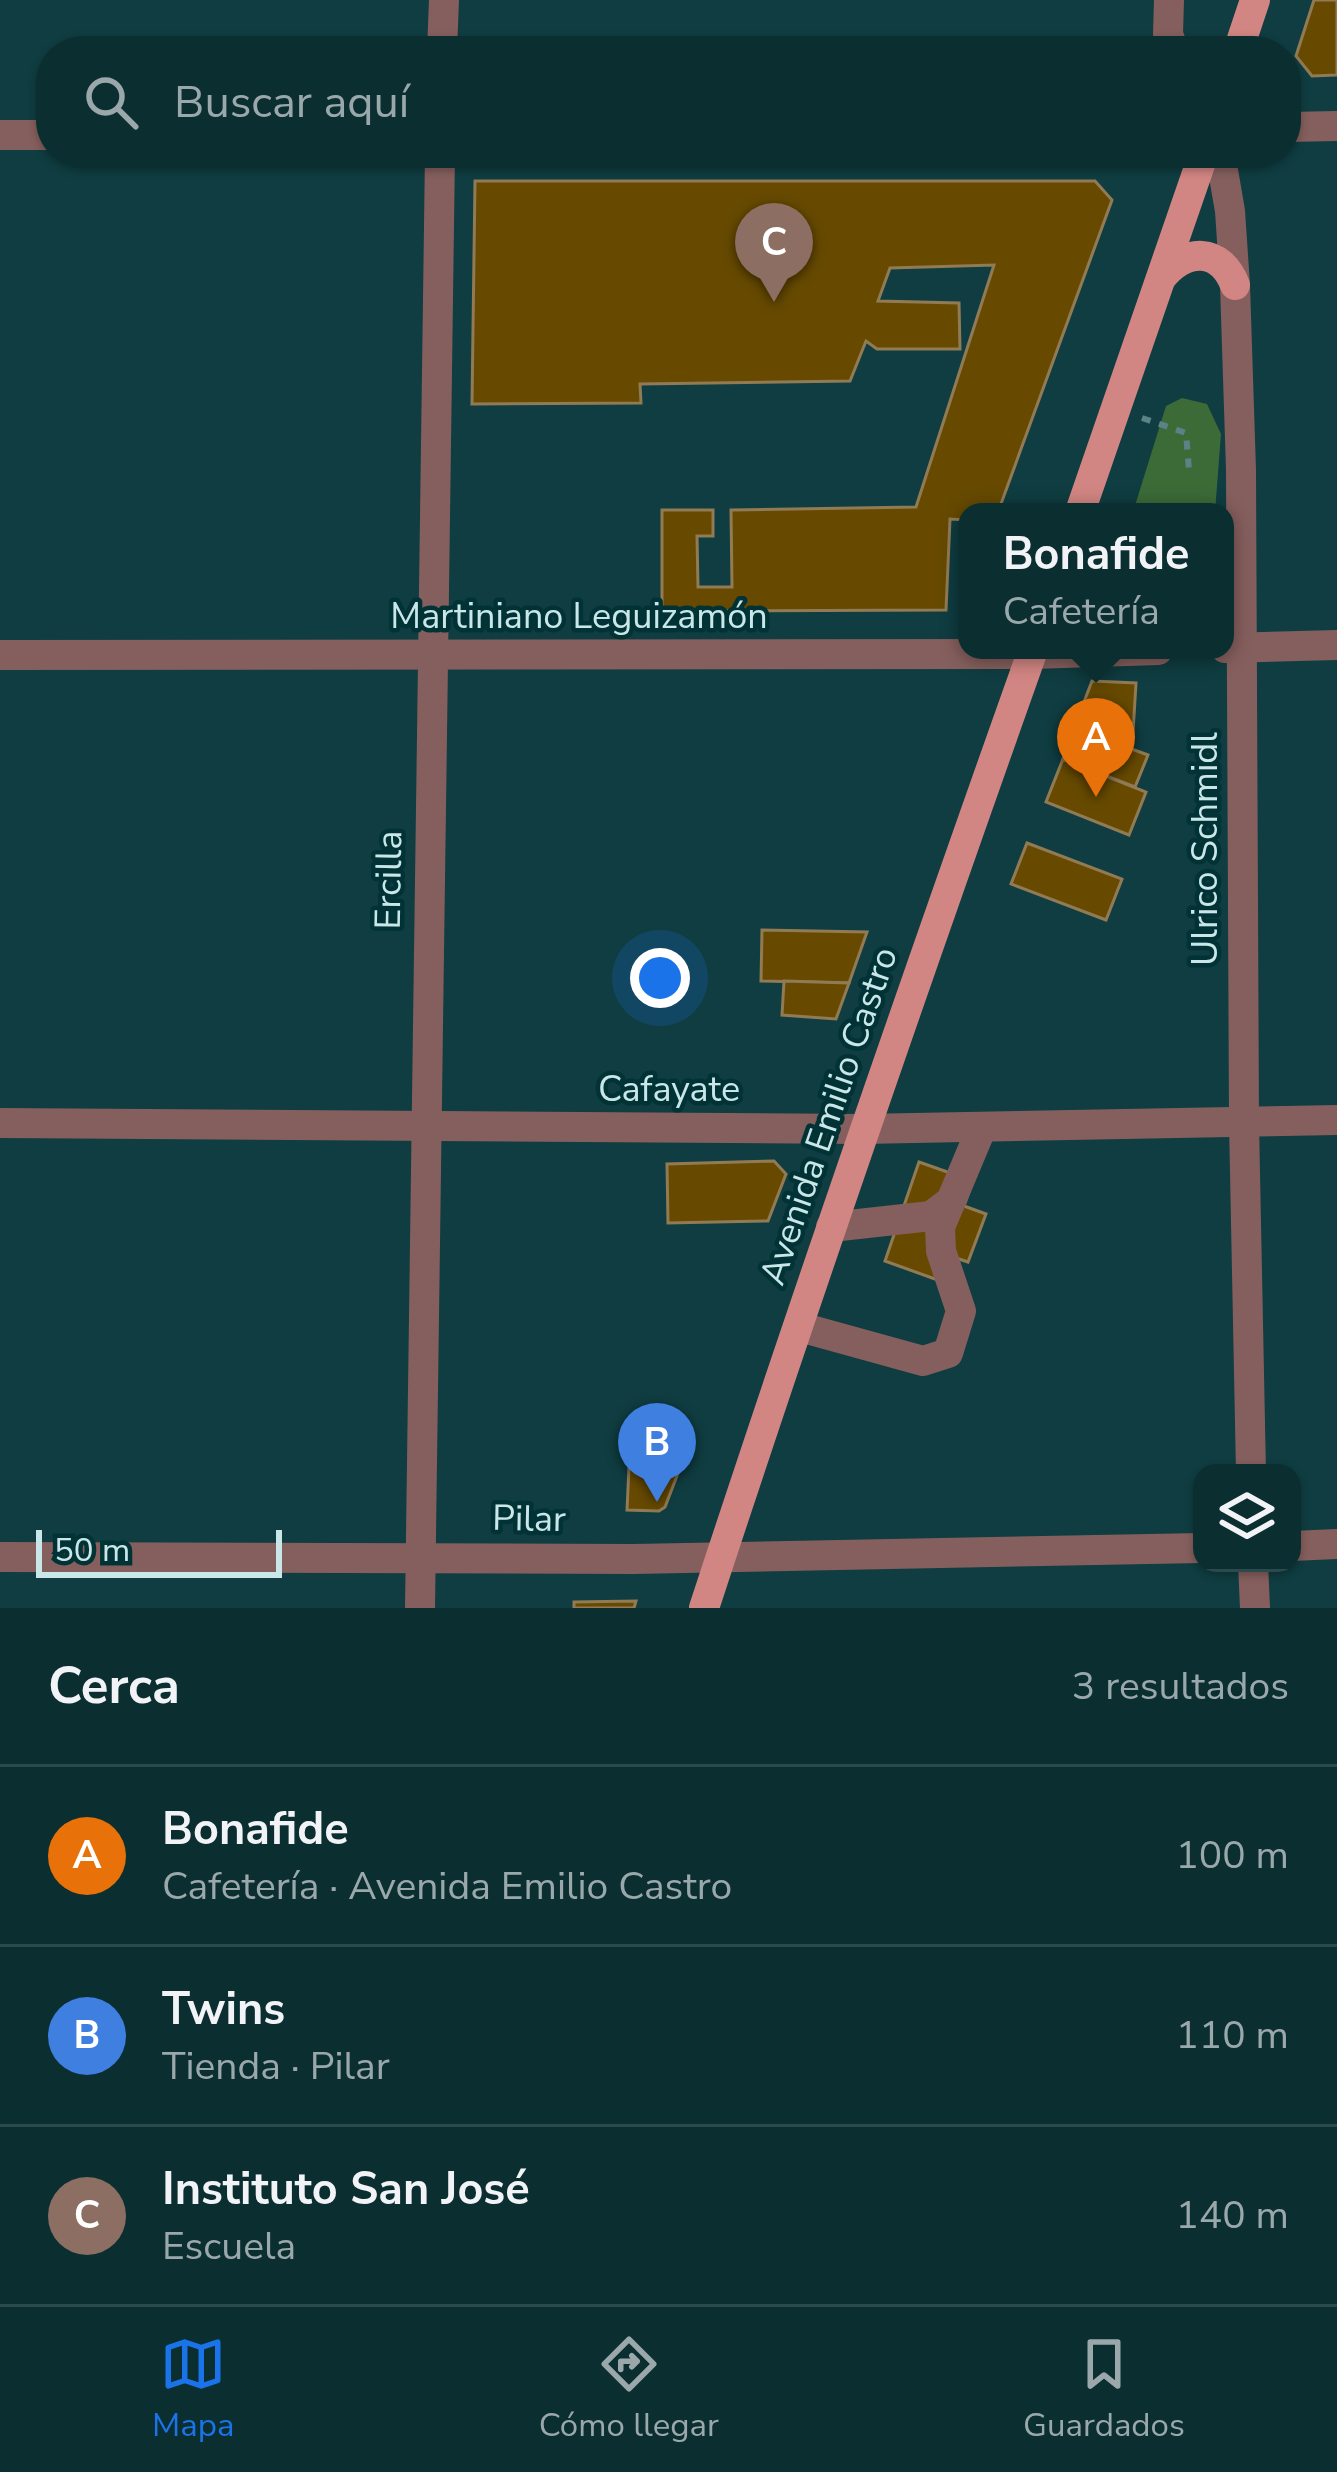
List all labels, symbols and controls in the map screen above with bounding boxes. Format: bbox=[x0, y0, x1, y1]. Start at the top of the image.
search box bbox=[36, 36, 1301, 168]
icon: search bbox=[78, 69, 144, 135]
text: Buscar aquí bbox=[174, 72, 409, 133]
pin: C bbox=[735, 203, 813, 302]
popup bbox=[958, 503, 1234, 659]
text: Bonafide bbox=[1003, 524, 1189, 585]
text: Cafetería bbox=[1003, 585, 1160, 638]
street label: Martiniano Leguizamón bbox=[390, 592, 768, 641]
pin: A bbox=[1057, 698, 1135, 797]
street label: Ulrico Schmidl bbox=[1181, 732, 1230, 966]
street label: Ercilla bbox=[364, 830, 414, 930]
street label: Avenida Emilio Castro bbox=[748, 940, 910, 1292]
your location bbox=[630, 948, 690, 1008]
street label: Cafayate bbox=[598, 1065, 740, 1114]
pin: B bbox=[618, 1403, 696, 1502]
map controls bbox=[1193, 1464, 1301, 1572]
button: layers bbox=[1193, 1464, 1301, 1572]
street label: Pilar bbox=[492, 1494, 566, 1544]
scale bar bbox=[36, 1524, 282, 1577]
text: 50 m bbox=[54, 1528, 130, 1573]
text: Cerca bbox=[48, 1651, 180, 1721]
text: 3 resultados bbox=[1072, 1660, 1289, 1713]
text: Bonafide bbox=[162, 1799, 349, 1860]
text: A bbox=[72, 1829, 102, 1882]
text: 100 m bbox=[1175, 1829, 1289, 1882]
text: Cafetería · Avenida Emilio Castro bbox=[162, 1860, 732, 1913]
text: Twins bbox=[162, 1979, 285, 2040]
text: B bbox=[74, 2009, 100, 2062]
text: 110 m bbox=[1175, 2009, 1289, 2062]
text: Tienda · Pilar bbox=[162, 2040, 390, 2093]
text: Instituto San José bbox=[162, 2159, 530, 2220]
text: C bbox=[74, 2189, 100, 2242]
text: 140 m bbox=[1175, 2189, 1289, 2242]
text: Escuela bbox=[162, 2220, 296, 2273]
tab: Mapa bbox=[152, 2331, 235, 2448]
tab: Cómo llegar bbox=[539, 2331, 719, 2448]
tab: Guardados bbox=[1023, 2331, 1185, 2448]

